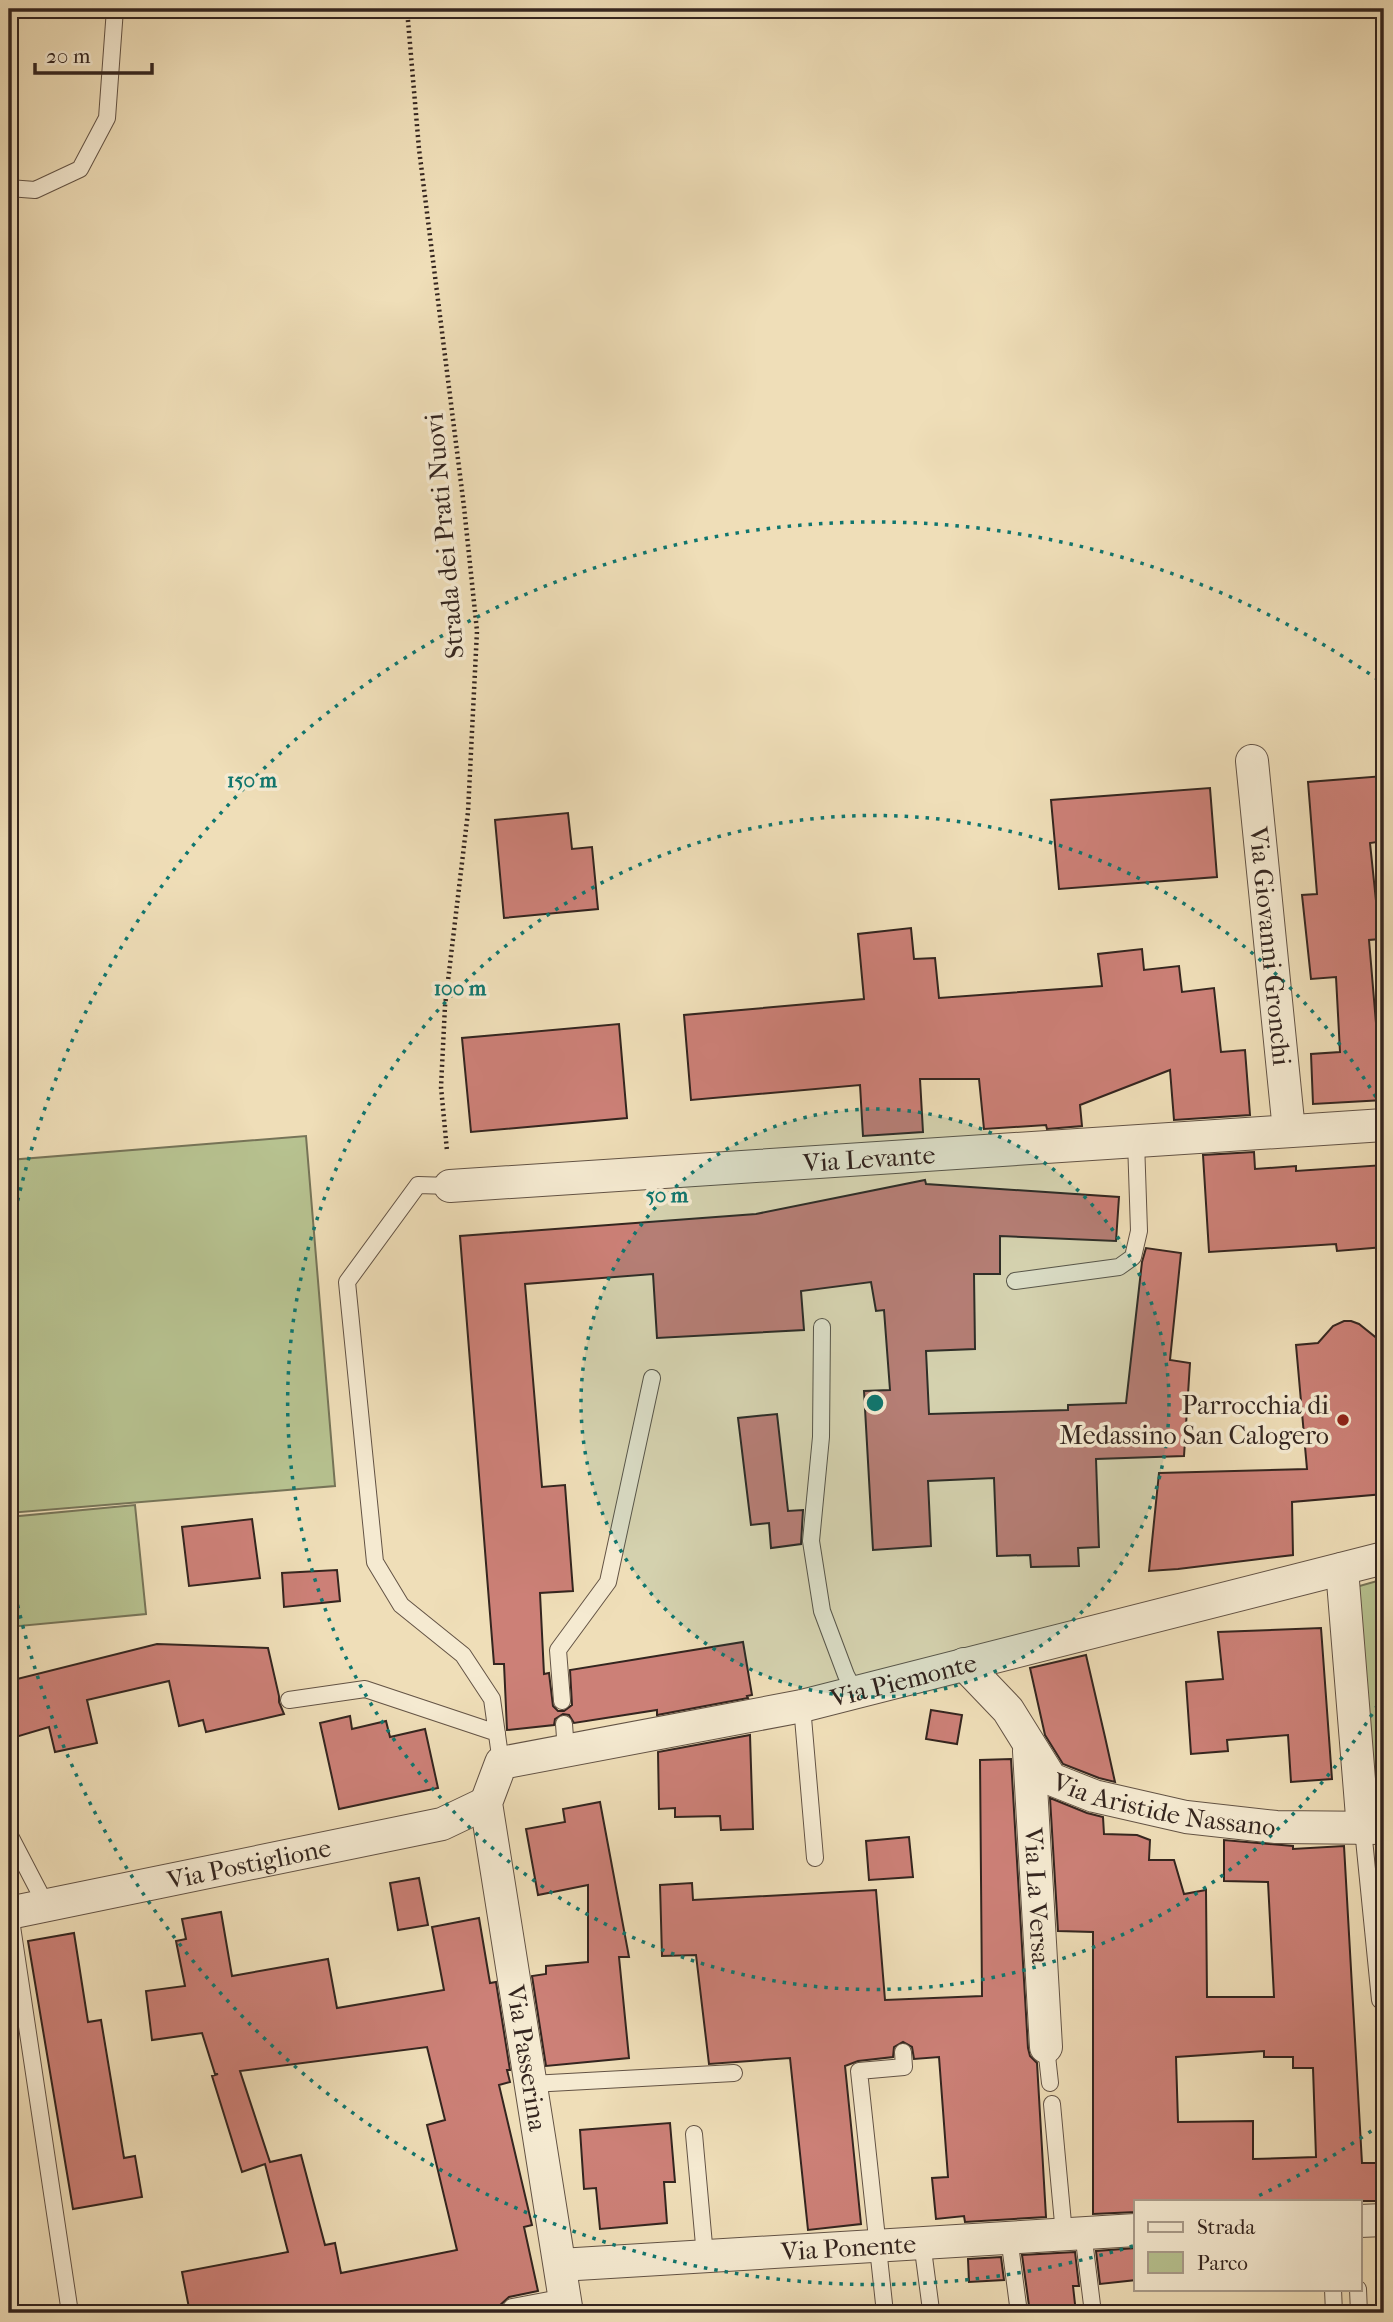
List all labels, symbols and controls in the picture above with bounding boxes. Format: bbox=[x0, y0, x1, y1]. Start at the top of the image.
scale bar bbox=[35, 32, 152, 76]
text: 20 m bbox=[46, 44, 91, 68]
street label: Strada dei Prati Nuovi bbox=[418, 412, 471, 660]
text: 150 m bbox=[227, 768, 278, 792]
street label: Via Giovanni Gronchi bbox=[1243, 824, 1297, 1067]
text: 100 m bbox=[434, 976, 487, 1000]
street label: Via Levante bbox=[801, 1139, 936, 1179]
text: 50 m bbox=[646, 1183, 689, 1207]
place label: Parrocchia di Medassino San Calogero bbox=[1059, 1390, 1329, 1451]
centre of rings bbox=[863, 1391, 887, 1415]
marker: Parrocchia di Medassino San Calogero bbox=[1335, 1412, 1351, 1428]
street label: Via Piemonte bbox=[826, 1647, 980, 1714]
street label: Via Aristide Nassano bbox=[1047, 1766, 1277, 1843]
street label: Via La Versa bbox=[1017, 1826, 1056, 1966]
street label: Via Postiglione bbox=[163, 1832, 334, 1896]
street label: Via Passerina bbox=[500, 1982, 554, 2134]
legend bbox=[1134, 2200, 1362, 2290]
text: Strada bbox=[1197, 2215, 1255, 2239]
street label: Via Ponente bbox=[779, 2228, 917, 2268]
text: Parco bbox=[1197, 2251, 1248, 2275]

